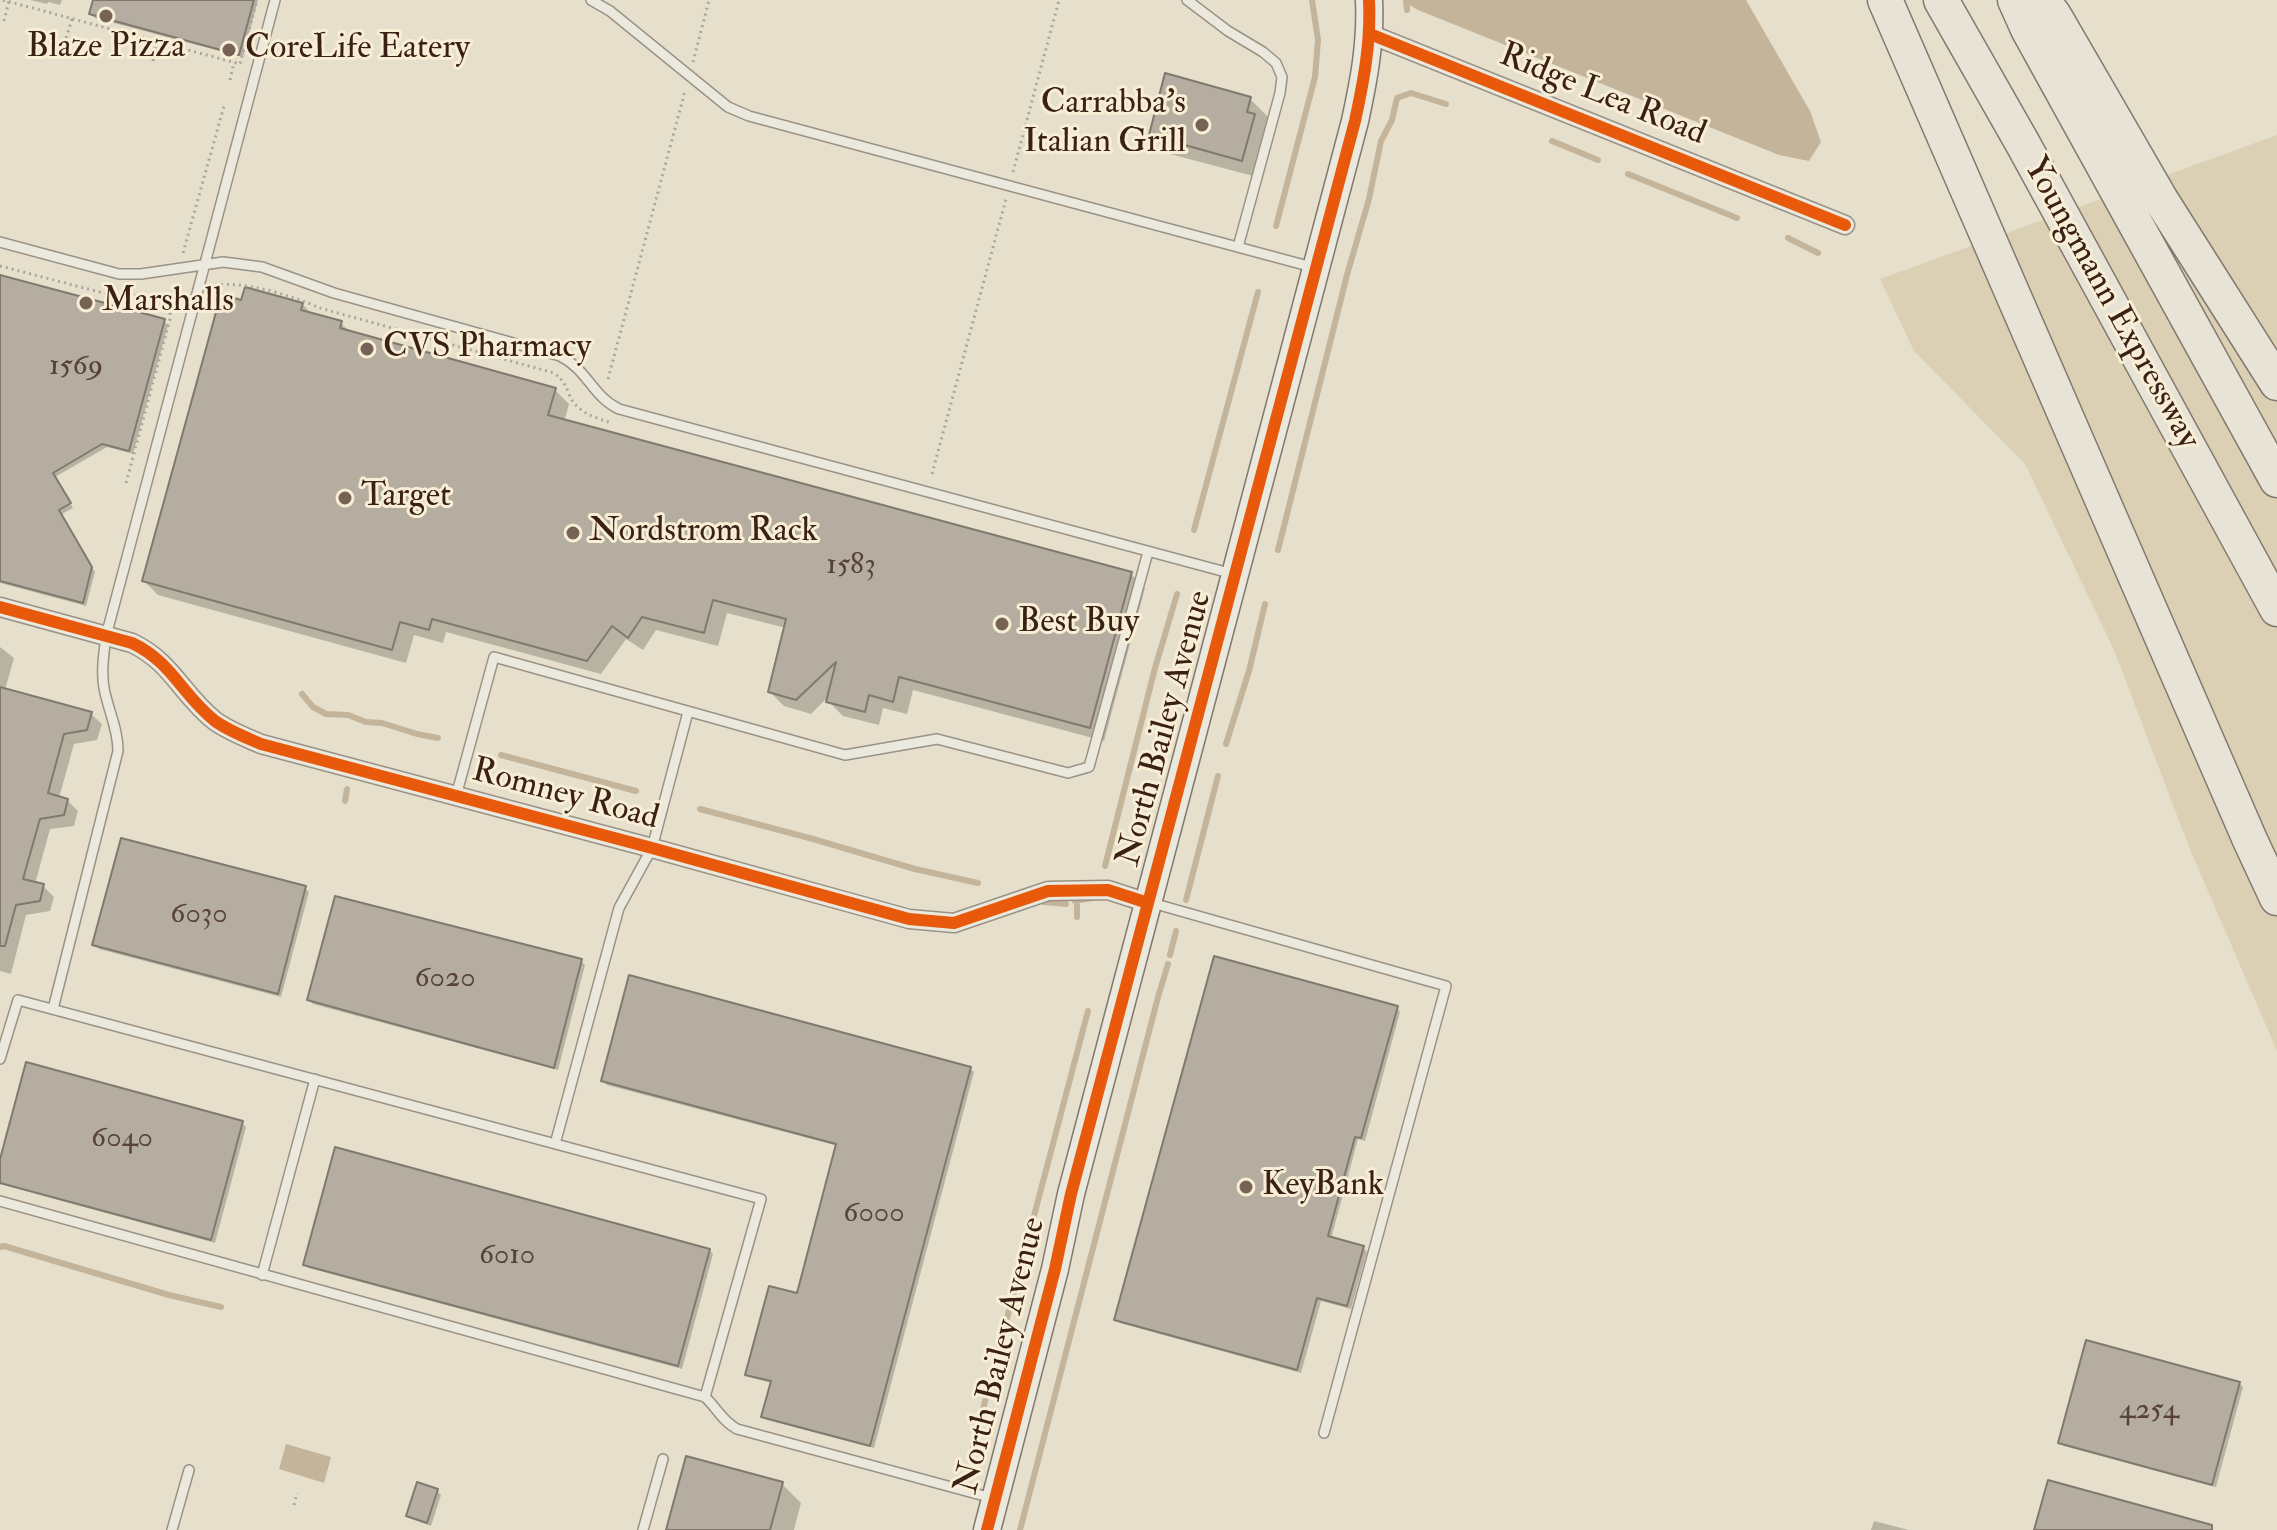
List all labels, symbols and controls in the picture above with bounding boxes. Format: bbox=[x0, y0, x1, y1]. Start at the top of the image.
marker: Blaze Pizza bbox=[97, 7, 115, 25]
place label: Blaze Pizza bbox=[27, 29, 185, 69]
place label: CoreLife Eatery bbox=[245, 30, 470, 70]
street label: Ridge Lea Road bbox=[1493, 36, 1711, 156]
marker: CoreLife Eatery bbox=[220, 41, 238, 59]
place label: Carrabba's Italian Grill bbox=[1024, 85, 1186, 164]
marker: Carrabba's Italian Grill bbox=[1193, 116, 1211, 134]
street label: Youngmann Expressway bbox=[2013, 151, 2207, 457]
place label: Marshalls bbox=[102, 283, 234, 323]
marker: Marshalls bbox=[77, 294, 95, 312]
place label: CVS Pharmacy bbox=[383, 329, 591, 369]
marker: CVS Pharmacy bbox=[358, 340, 376, 358]
house number: 1569 bbox=[49, 350, 103, 386]
place label: Target bbox=[361, 478, 451, 518]
marker: Target bbox=[336, 489, 354, 507]
place label: Nordstrom Rack bbox=[589, 513, 818, 553]
marker: Nordstrom Rack bbox=[564, 524, 582, 542]
house number: 1583 bbox=[826, 549, 876, 585]
street label: North Bailey Avenue bbox=[1110, 587, 1222, 871]
place label: Best Buy bbox=[1018, 604, 1139, 644]
marker: Best Buy bbox=[993, 615, 1011, 633]
street label: Romney Road bbox=[467, 751, 663, 841]
house number: 6030 bbox=[170, 898, 228, 934]
house number: 6020 bbox=[414, 962, 476, 998]
house number: 6040 bbox=[91, 1122, 153, 1158]
place label: KeyBank bbox=[1262, 1167, 1384, 1207]
marker: KeyBank bbox=[1237, 1178, 1255, 1196]
house number: 6000 bbox=[843, 1197, 905, 1233]
street label: North Bailey Avenue bbox=[948, 1214, 1056, 1498]
house number: 6010 bbox=[479, 1239, 535, 1275]
house number: 4254 bbox=[2119, 1394, 2179, 1430]

